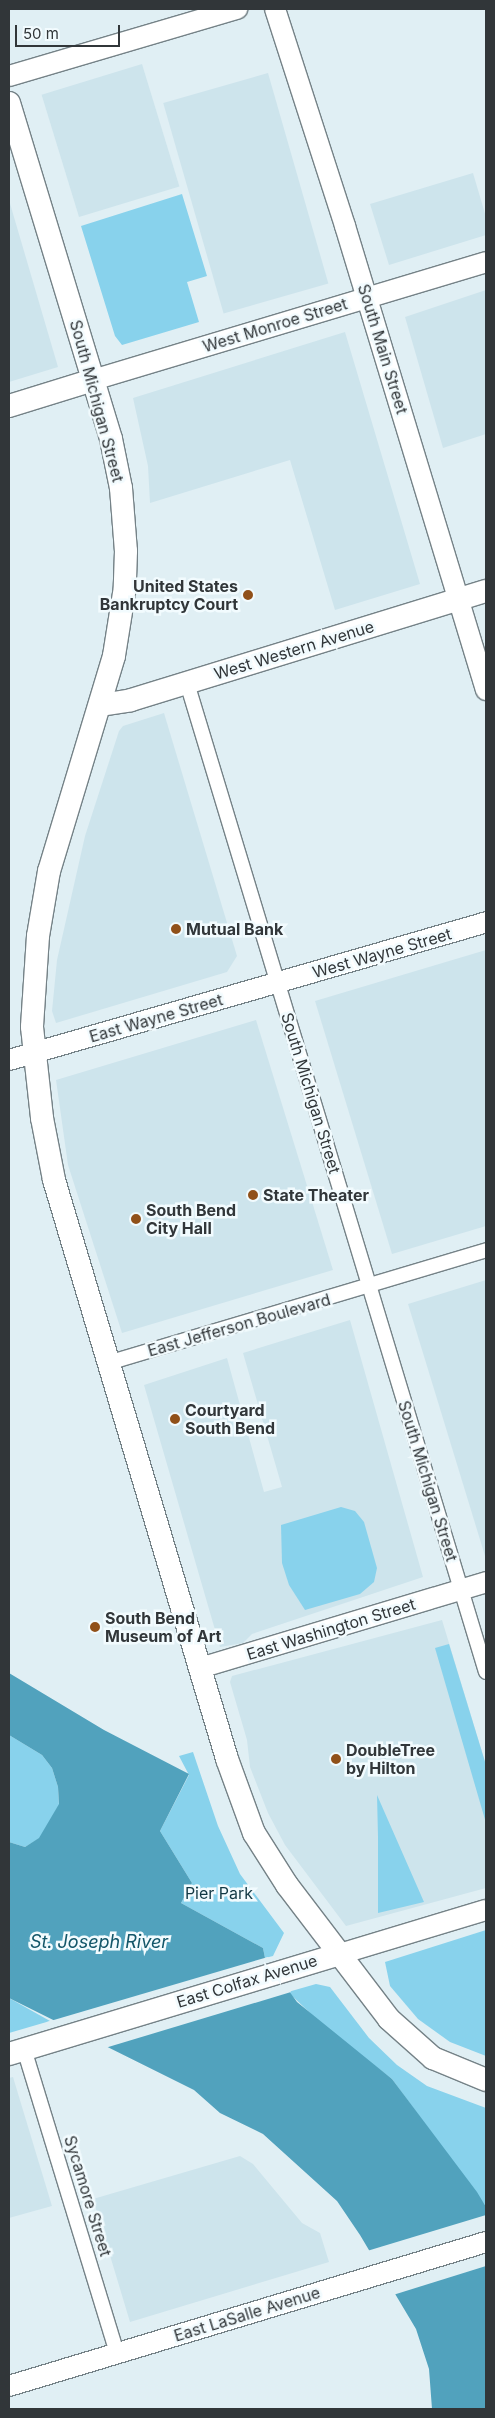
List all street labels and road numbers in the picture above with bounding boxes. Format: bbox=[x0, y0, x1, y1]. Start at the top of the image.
street label: South Main Street bbox=[354, 282, 412, 416]
street label: West Monroe Street bbox=[200, 294, 350, 356]
street label: South Michigan Street bbox=[66, 318, 128, 484]
street label: West Western Avenue bbox=[212, 617, 376, 683]
street label: West Wayne Street bbox=[310, 924, 454, 982]
street label: East Wayne Street bbox=[87, 990, 225, 1046]
street label: South Michigan Street bbox=[277, 1010, 345, 1176]
street label: East Jefferson Boulevard bbox=[145, 1290, 333, 1360]
street label: South Michigan Street bbox=[394, 1398, 462, 1564]
street label: East Washington Street bbox=[244, 1594, 418, 1664]
street label: East Colfax Avenue bbox=[174, 1950, 320, 2012]
street label: Sycamore Street bbox=[60, 2133, 116, 2259]
street label: East LaSalle Avenue bbox=[172, 2283, 322, 2345]

